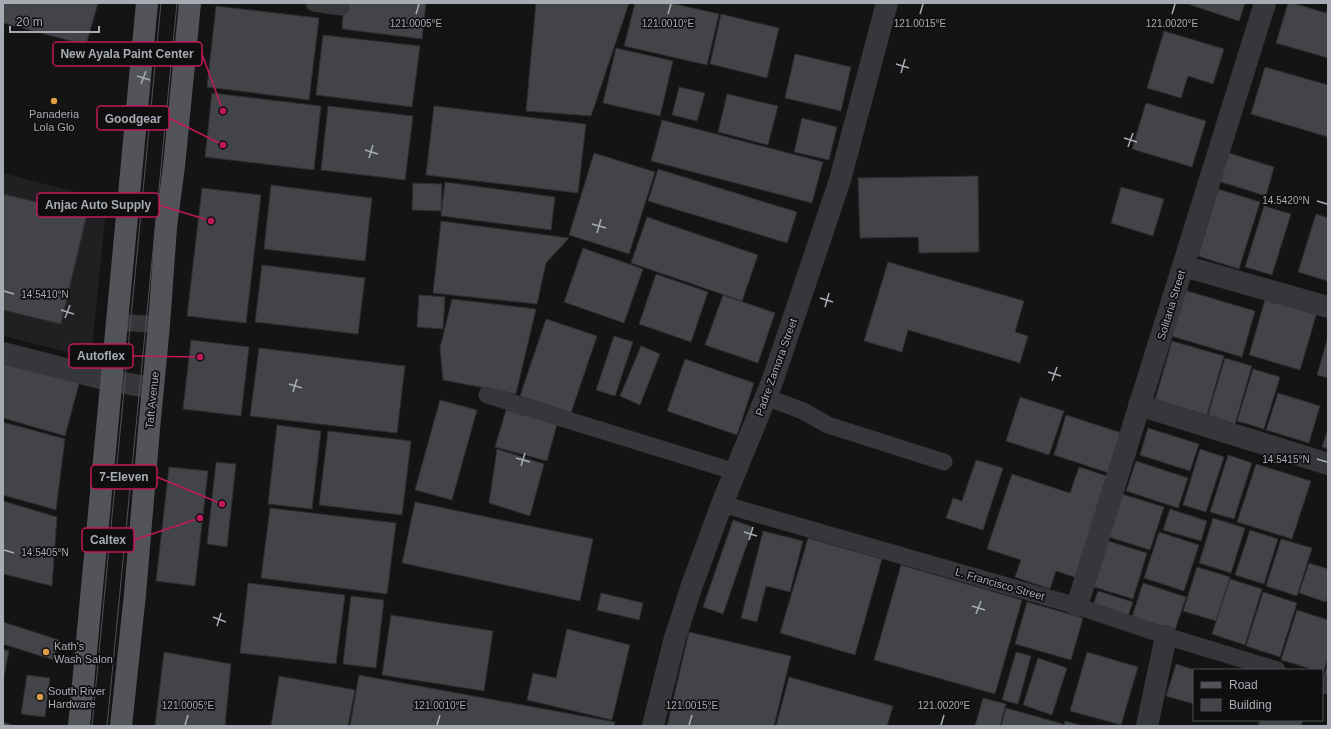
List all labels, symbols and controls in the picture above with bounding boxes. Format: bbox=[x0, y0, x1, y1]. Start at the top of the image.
scale bar bbox=[10, 8, 99, 34]
text: 20 m bbox=[16, 15, 43, 29]
text: 121.0005°E bbox=[390, 18, 443, 29]
text: 121.0010°E bbox=[642, 18, 695, 29]
text: 121.0015°E bbox=[894, 18, 947, 29]
text: 121.0020°E bbox=[1146, 18, 1199, 29]
callout: New Ayala Paint Center bbox=[53, 42, 202, 66]
text: New Ayala Paint Center bbox=[60, 47, 194, 61]
marker: Panaderia Lola Glo bbox=[49, 96, 59, 106]
callout: Goodgear bbox=[97, 106, 169, 130]
place label: Panaderia Lola Glo bbox=[29, 108, 80, 133]
text: Goodgear bbox=[105, 112, 162, 126]
callout: Anjac Auto Supply bbox=[37, 193, 159, 217]
text: 14.5420°N bbox=[1262, 195, 1310, 206]
text: Anjac Auto Supply bbox=[45, 198, 151, 212]
street label: Solitaria Street bbox=[1155, 269, 1187, 341]
text: 14.5410°N bbox=[21, 289, 69, 300]
street label: Padre Zamora Street bbox=[753, 317, 799, 417]
callout: Autoflex bbox=[69, 344, 133, 368]
text: Autoflex bbox=[77, 349, 125, 363]
street label: Taft Avenue bbox=[143, 371, 161, 429]
text: 14.5415°N bbox=[1262, 454, 1310, 465]
callout: 7-Eleven bbox=[91, 465, 157, 489]
text: 7-Eleven bbox=[99, 470, 149, 484]
callout: Caltex bbox=[82, 528, 134, 552]
text: Caltex bbox=[90, 533, 126, 547]
text: 14.5405°N bbox=[21, 547, 69, 558]
street label: L. Francisco Street bbox=[954, 566, 1046, 602]
place label: Kath's Wash Salon bbox=[54, 640, 113, 665]
marker: Kath's Wash Salon bbox=[41, 647, 51, 657]
legend bbox=[1193, 669, 1323, 721]
text: Road bbox=[1229, 678, 1258, 692]
place label: South River Hardware bbox=[48, 685, 106, 710]
marker: South River Hardware bbox=[35, 692, 45, 702]
text: Building bbox=[1229, 698, 1272, 712]
text: 121.0005°E bbox=[162, 700, 215, 711]
text: 121.0010°E bbox=[414, 700, 467, 711]
text: 121.0015°E bbox=[666, 700, 719, 711]
text: 121.0020°E bbox=[918, 700, 971, 711]

